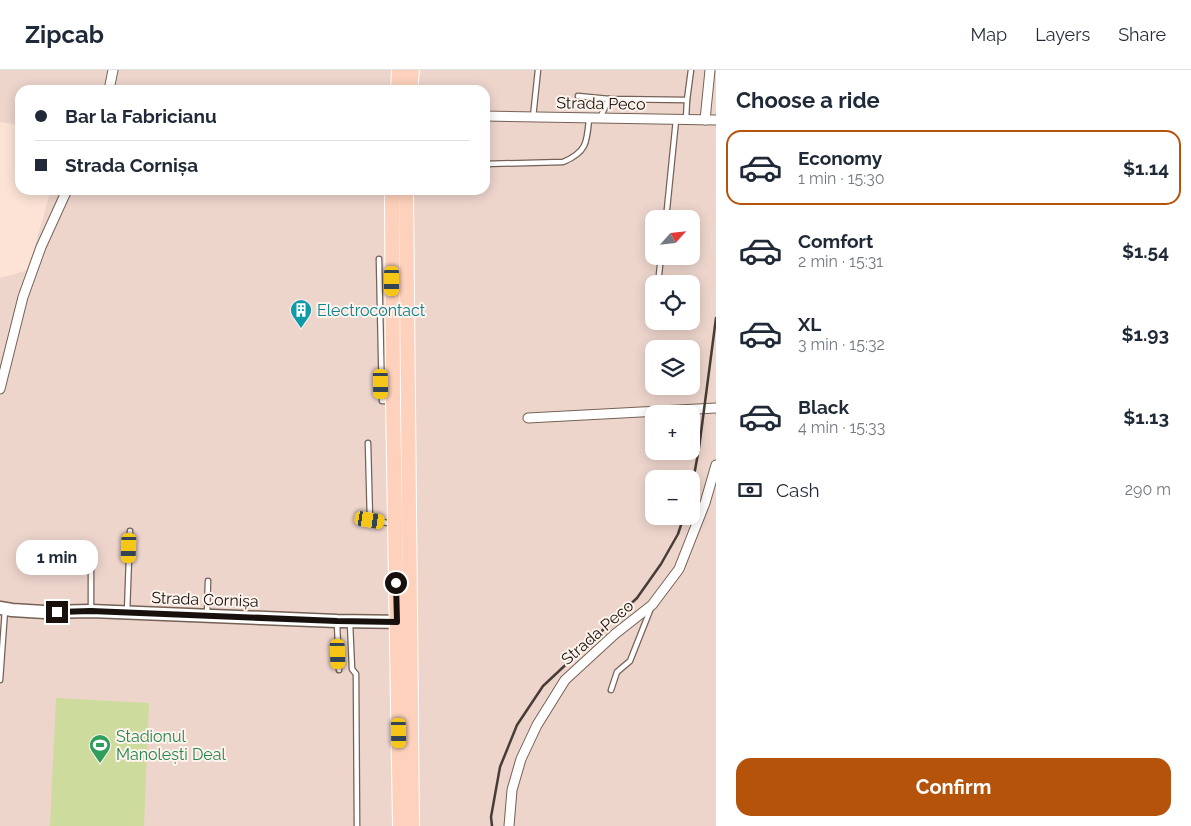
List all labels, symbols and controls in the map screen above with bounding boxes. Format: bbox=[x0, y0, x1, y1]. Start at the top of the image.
text: Zipcab bbox=[25, 20, 104, 49]
text: Map bbox=[971, 24, 1007, 45]
text: Layers bbox=[1035, 24, 1090, 45]
text: Share bbox=[1118, 24, 1166, 45]
text: Choose a ride bbox=[736, 87, 880, 113]
street label: Strada Peco bbox=[556, 93, 646, 114]
text: Bar la Fabricianu bbox=[65, 105, 217, 127]
icon: car bbox=[738, 145, 783, 190]
text: Economy bbox=[798, 147, 882, 169]
text: Strada Cornișa bbox=[65, 154, 198, 176]
text: $1.14 bbox=[1123, 157, 1169, 179]
text: 1 min · 15:30 bbox=[798, 169, 885, 188]
north arrow bbox=[645, 210, 700, 265]
map controls bbox=[645, 210, 700, 525]
icon: car bbox=[738, 228, 783, 273]
text: Comfort bbox=[798, 230, 873, 252]
text: $1.54 bbox=[1122, 240, 1169, 262]
text: 2 min · 15:31 bbox=[798, 252, 883, 271]
car bbox=[384, 266, 399, 296]
button: locate bbox=[645, 275, 700, 330]
building icon: Electrocontact bbox=[289, 298, 313, 329]
place label: Electrocontact bbox=[317, 301, 426, 320]
icon: car bbox=[738, 311, 783, 356]
text: XL bbox=[798, 313, 821, 335]
text: $1.93 bbox=[1121, 323, 1169, 345]
text: 3 min · 15:32 bbox=[798, 335, 885, 354]
button: layers bbox=[645, 340, 700, 395]
car bbox=[373, 369, 388, 399]
icon: car bbox=[738, 394, 783, 439]
text: Black bbox=[798, 396, 849, 418]
button: + bbox=[645, 405, 700, 460]
text: $1.13 bbox=[1123, 406, 1169, 428]
text: 4 min · 15:33 bbox=[798, 418, 885, 437]
button: − bbox=[645, 470, 700, 525]
icon: cash bbox=[736, 476, 764, 504]
text: Cash bbox=[776, 479, 820, 501]
text: 290 m bbox=[1125, 480, 1171, 499]
car bbox=[354, 510, 385, 530]
car bbox=[120, 533, 137, 563]
callout: 1 min bbox=[16, 540, 98, 574]
text: 1 min bbox=[37, 548, 77, 567]
route start bbox=[385, 572, 407, 594]
street label: Strada Cornișa bbox=[151, 588, 259, 611]
street label: Strada Peco bbox=[557, 596, 637, 669]
route end bbox=[46, 601, 68, 623]
car bbox=[329, 639, 346, 669]
car bbox=[391, 718, 406, 748]
place label: Stadionul Manolești Deal bbox=[116, 727, 226, 764]
sports icon: Stadionul Manolești Deal bbox=[88, 733, 112, 764]
button: Confirm bbox=[736, 758, 1171, 816]

